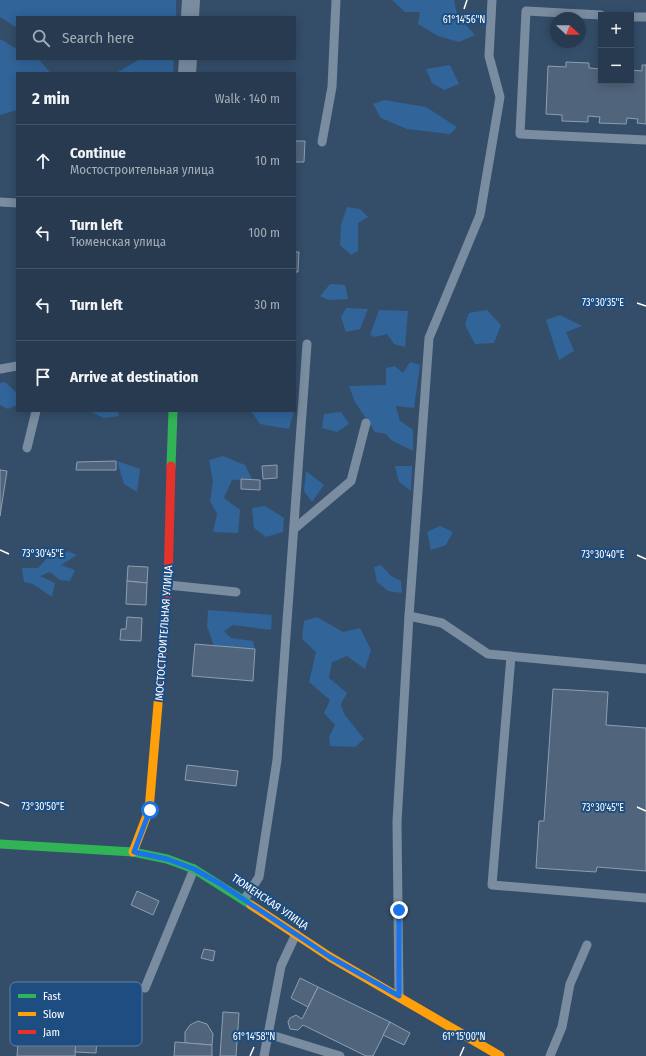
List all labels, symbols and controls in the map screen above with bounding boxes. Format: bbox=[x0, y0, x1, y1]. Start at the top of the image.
north arrow bbox=[550, 12, 586, 48]
map controls bbox=[598, 12, 634, 84]
button: + bbox=[598, 12, 634, 48]
text: 61°14'56"N bbox=[443, 14, 485, 26]
search box bbox=[16, 16, 296, 60]
icon: search bbox=[30, 27, 52, 49]
text: Search here bbox=[62, 29, 134, 47]
button: − bbox=[598, 48, 634, 84]
text: 2 min bbox=[32, 88, 70, 109]
text: Walk · 140 m bbox=[215, 91, 280, 106]
text: Continue bbox=[70, 144, 126, 162]
icon: ahead bbox=[32, 150, 54, 172]
text: 10 m bbox=[255, 153, 280, 168]
text: Мостостроительная улица bbox=[70, 162, 214, 177]
text: Turn left bbox=[70, 216, 123, 234]
icon: left bbox=[32, 222, 54, 244]
text: 100 m bbox=[248, 225, 280, 240]
text: Тюменская улица bbox=[70, 234, 166, 249]
icon: left bbox=[32, 294, 54, 316]
text: Turn left bbox=[70, 296, 123, 314]
text: 30 m bbox=[254, 297, 280, 312]
text: 73°30'35"E bbox=[582, 297, 624, 309]
icon: arrive bbox=[32, 366, 54, 388]
text: Arrive at destination bbox=[70, 368, 198, 386]
text: 73°30'45"E bbox=[22, 548, 64, 560]
text: 73°30'40"E bbox=[582, 549, 625, 561]
street label: МОСТОСТРОИТЕЛЬНАЯ УЛИЦА bbox=[153, 565, 175, 701]
text: 73°30'50"E bbox=[22, 801, 65, 813]
route start bbox=[141, 801, 159, 819]
text: 73°30'45"E bbox=[582, 802, 624, 814]
street label: ТЮМЕНСКАЯ УЛИЦА bbox=[229, 871, 311, 933]
route end bbox=[390, 901, 408, 919]
legend bbox=[10, 982, 142, 1046]
text: Fast bbox=[43, 990, 61, 1003]
text: Slow bbox=[43, 1008, 64, 1021]
text: Jam bbox=[43, 1026, 60, 1039]
text: 61°14'58"N bbox=[233, 1031, 275, 1043]
text: 61°15'00"N bbox=[442, 1031, 486, 1043]

